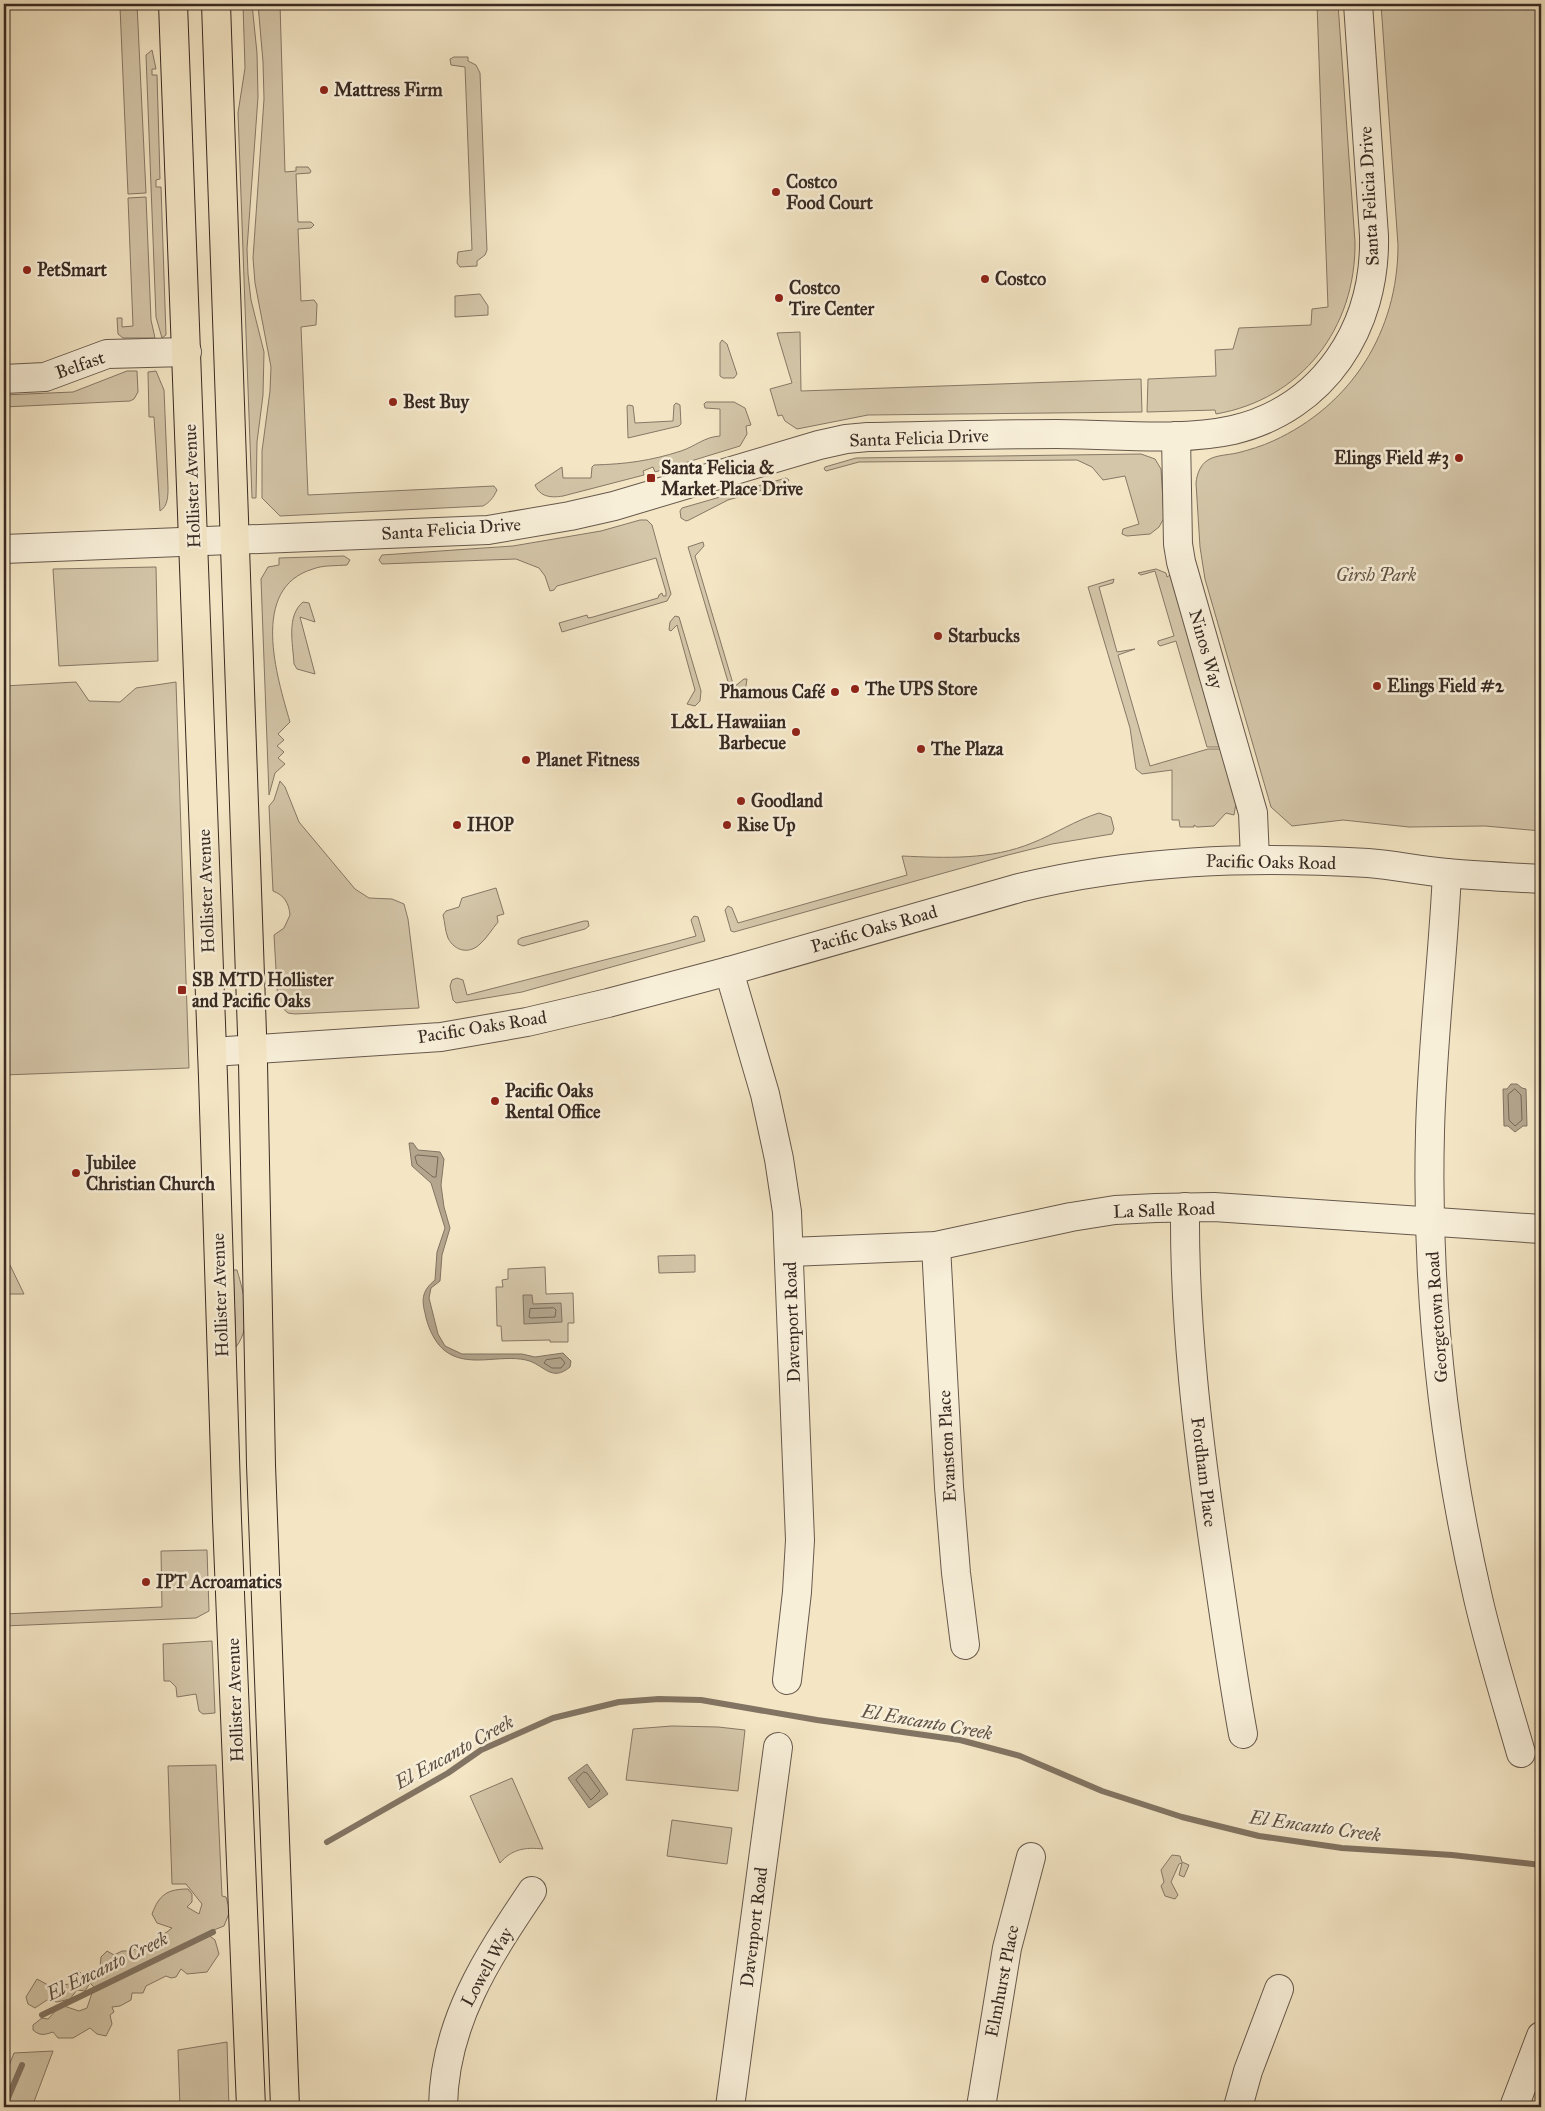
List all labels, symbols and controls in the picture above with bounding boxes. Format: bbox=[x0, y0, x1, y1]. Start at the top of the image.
place label: Mattress Firm bbox=[334, 79, 443, 101]
marker: Mattress Firm bbox=[318, 84, 330, 96]
street label: Santa Felicia Drive bbox=[1354, 126, 1384, 266]
place label: Costco Food Court bbox=[786, 171, 874, 214]
marker: Costco Food Court bbox=[770, 186, 782, 198]
place label: PetSmart bbox=[37, 259, 108, 281]
marker: PetSmart bbox=[21, 264, 33, 276]
place label: Costco bbox=[995, 268, 1046, 290]
marker: Costco bbox=[979, 273, 991, 285]
place label: Costco Tire Center bbox=[788, 277, 876, 320]
marker: Costco Tire Center bbox=[773, 292, 785, 304]
street label: Belfast bbox=[52, 346, 108, 384]
place label: Best Buy bbox=[403, 391, 471, 414]
marker: Best Buy bbox=[387, 396, 399, 408]
street label: Hollister Avenue bbox=[179, 424, 205, 548]
street label: Santa Felicia Drive bbox=[849, 425, 989, 451]
place label: Elings Field #3 bbox=[1334, 447, 1449, 470]
marker: Elings Field #3 bbox=[1453, 452, 1465, 464]
place label: Santa Felicia & Market Place Drive bbox=[661, 457, 804, 500]
marker: Santa Felicia & Market Place Drive bbox=[645, 472, 657, 484]
street label: Santa Felicia Drive bbox=[381, 513, 521, 545]
park label: Girsh Park bbox=[1336, 564, 1416, 586]
street label: Ninos Way bbox=[1184, 607, 1228, 692]
place label: Starbucks bbox=[948, 625, 1020, 647]
marker: Starbucks bbox=[932, 630, 944, 642]
place label: Elings Field #2 bbox=[1387, 675, 1505, 698]
place label: The UPS Store bbox=[864, 678, 978, 700]
marker: Elings Field #2 bbox=[1371, 680, 1383, 692]
place label: Phamous Café bbox=[720, 681, 825, 703]
marker: The UPS Store bbox=[849, 683, 861, 695]
marker: Phamous Café bbox=[829, 686, 841, 698]
place label: L&L Hawaiian Barbecue bbox=[671, 711, 786, 754]
marker: L&L Hawaiian Barbecue bbox=[790, 726, 802, 738]
place label: The Plaza bbox=[930, 738, 1004, 760]
marker: The Plaza bbox=[915, 743, 927, 755]
place label: Planet Fitness bbox=[536, 749, 640, 771]
marker: Planet Fitness bbox=[520, 754, 532, 766]
place label: Goodland bbox=[751, 790, 824, 812]
marker: Goodland bbox=[735, 795, 747, 807]
place label: IHOP bbox=[467, 814, 515, 836]
place label: Rise Up bbox=[737, 814, 795, 837]
marker: IHOP bbox=[451, 819, 463, 831]
marker: Rise Up bbox=[721, 819, 733, 831]
street label: Hollister Avenue bbox=[193, 829, 219, 953]
street label: Pacific Oaks Road bbox=[1206, 850, 1336, 874]
street label: Pacific Oaks Road bbox=[808, 900, 940, 958]
place label: SB MTD Hollister and Pacific Oaks bbox=[192, 969, 335, 1012]
marker: SB MTD Hollister and Pacific Oaks bbox=[176, 984, 188, 996]
street label: Pacific Oaks Road bbox=[416, 1006, 548, 1048]
place label: Pacific Oaks Rental Office bbox=[505, 1080, 601, 1123]
marker: Pacific Oaks Rental Office bbox=[489, 1095, 501, 1107]
place label: Jubilee Christian Church bbox=[84, 1152, 216, 1195]
marker: Jubilee Christian Church bbox=[70, 1167, 82, 1179]
street label: La Salle Road bbox=[1113, 1197, 1215, 1223]
street label: Hollister Avenue bbox=[207, 1233, 233, 1357]
street label: Georgetown Road bbox=[1421, 1250, 1454, 1383]
street label: Davenport Road bbox=[779, 1261, 805, 1383]
street label: Evanston Place bbox=[933, 1389, 961, 1503]
street label: Fordham Place bbox=[1186, 1416, 1222, 1528]
place label: IPT Acroamatics bbox=[156, 1571, 282, 1593]
marker: IPT Acroamatics bbox=[140, 1576, 152, 1588]
street label: Hollister Avenue bbox=[222, 1638, 248, 1762]
water label: El Encanto Creek bbox=[859, 1699, 995, 1745]
water label: El Encanto Creek bbox=[390, 1710, 518, 1795]
water label: El Encanto Creek bbox=[1247, 1805, 1383, 1847]
street label: Davenport Road bbox=[736, 1866, 772, 1988]
street label: Lowell Way bbox=[456, 1923, 518, 2010]
street label: Elmhurst Place bbox=[980, 1923, 1024, 2039]
water label: El Encanto Creek bbox=[41, 1926, 172, 2006]

